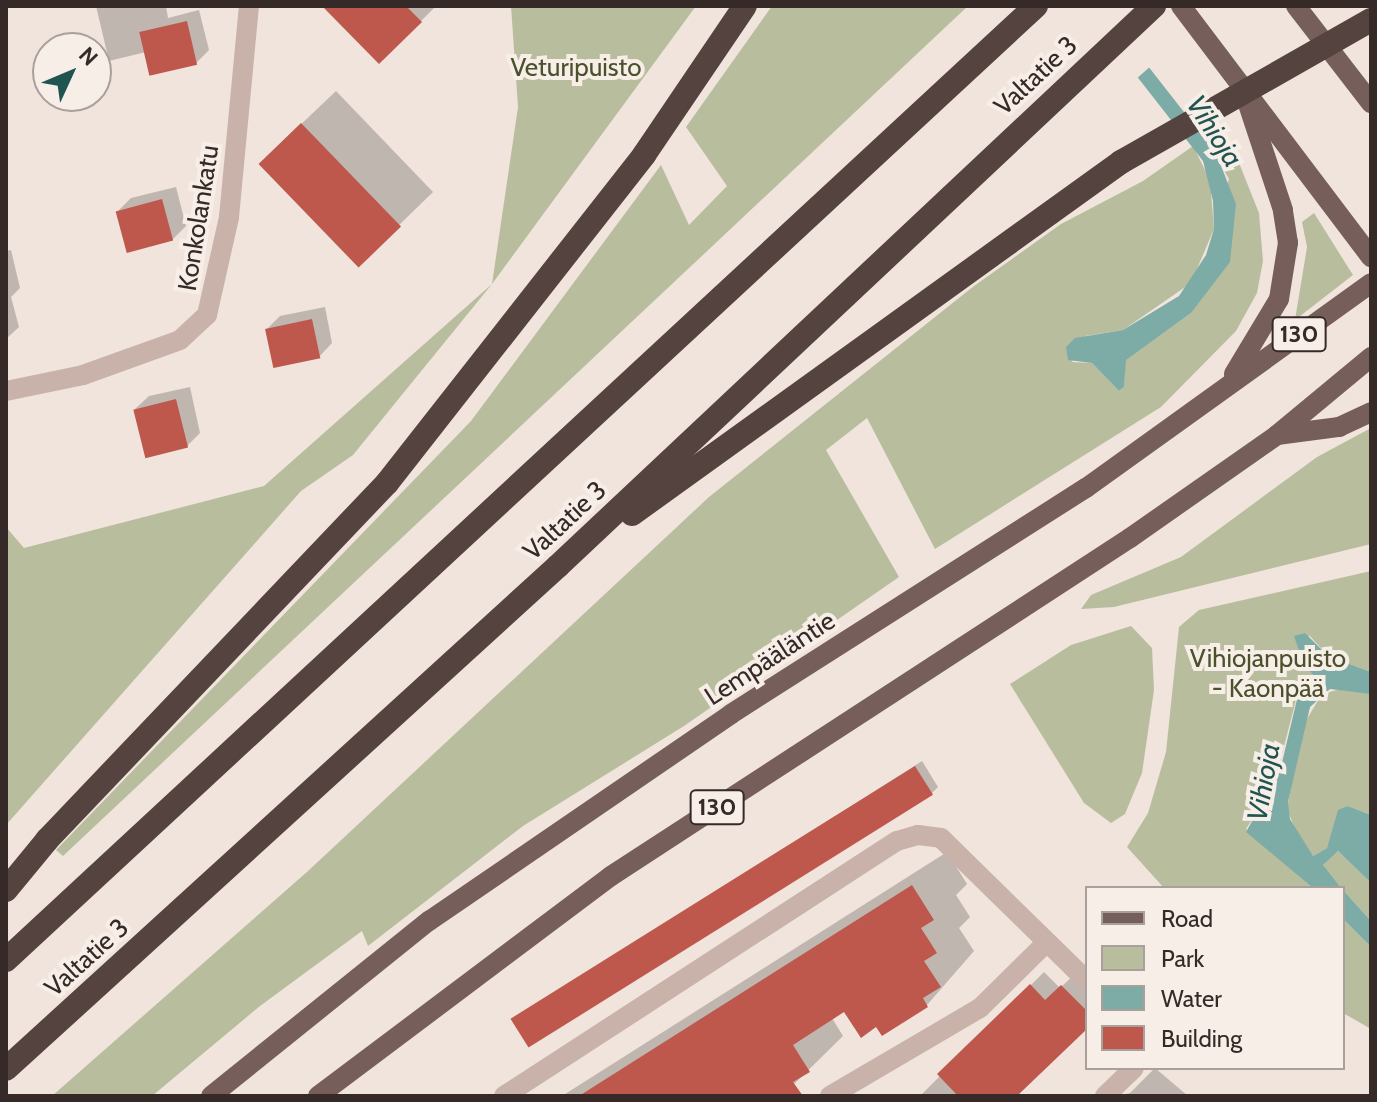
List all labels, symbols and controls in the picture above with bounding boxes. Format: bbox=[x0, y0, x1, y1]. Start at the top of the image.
street label: Valtatie 3 bbox=[988, 30, 1084, 122]
north arrow bbox=[32, 32, 112, 112]
text: N bbox=[73, 41, 103, 71]
park label: Veturipuisto bbox=[510, 52, 642, 84]
water label: Vihioja bbox=[1180, 89, 1250, 173]
street label: Konkolankatu bbox=[172, 143, 226, 293]
road number: 130 bbox=[1271, 314, 1327, 354]
street label: Valtatie 3 bbox=[517, 475, 613, 567]
street label: Lempääläntie bbox=[699, 605, 841, 713]
park label: Vihiojanpuisto - Kaonpää bbox=[1190, 643, 1346, 704]
water label: Vihioja bbox=[1240, 741, 1286, 823]
road number: 130 bbox=[689, 787, 745, 827]
legend bbox=[1085, 886, 1345, 1070]
text: Road bbox=[1161, 904, 1213, 933]
street label: Valtatie 3 bbox=[39, 912, 135, 1004]
text: Park bbox=[1161, 944, 1204, 973]
text: Water bbox=[1161, 984, 1222, 1013]
text: Building bbox=[1161, 1024, 1242, 1053]

